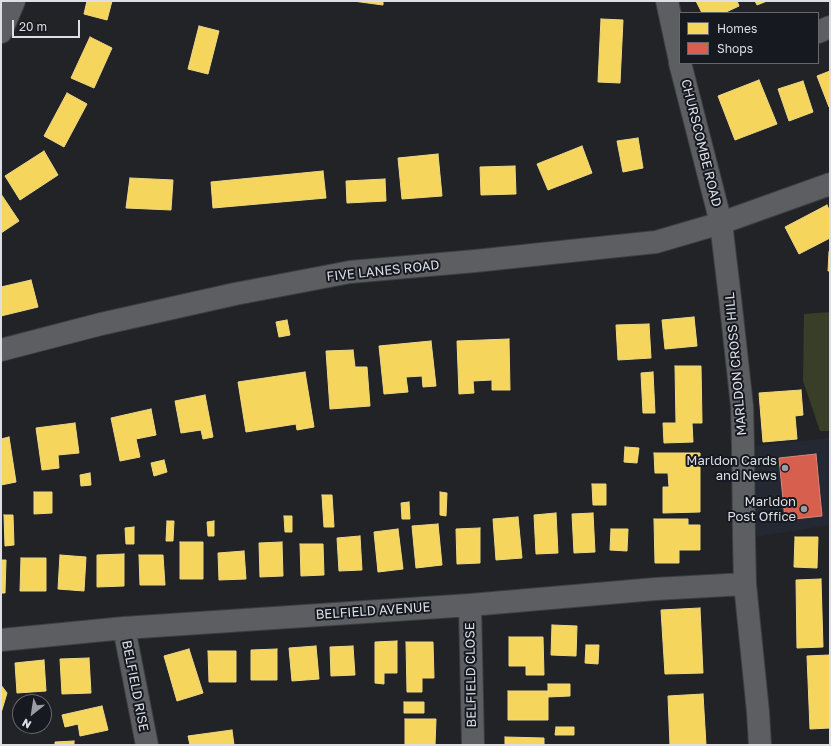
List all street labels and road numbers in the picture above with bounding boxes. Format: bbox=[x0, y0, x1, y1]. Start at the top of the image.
street label: CHURSCOMBE ROAD bbox=[678, 78, 724, 208]
street label: FIVE LANES ROAD bbox=[326, 257, 440, 285]
street label: MARLDON CROSS HILL bbox=[722, 292, 750, 436]
street label: BELFIELD AVENUE bbox=[315, 599, 431, 623]
street label: BELFIELD CLOSE bbox=[462, 622, 480, 728]
street label: BELFIELD RISE bbox=[118, 639, 152, 733]

